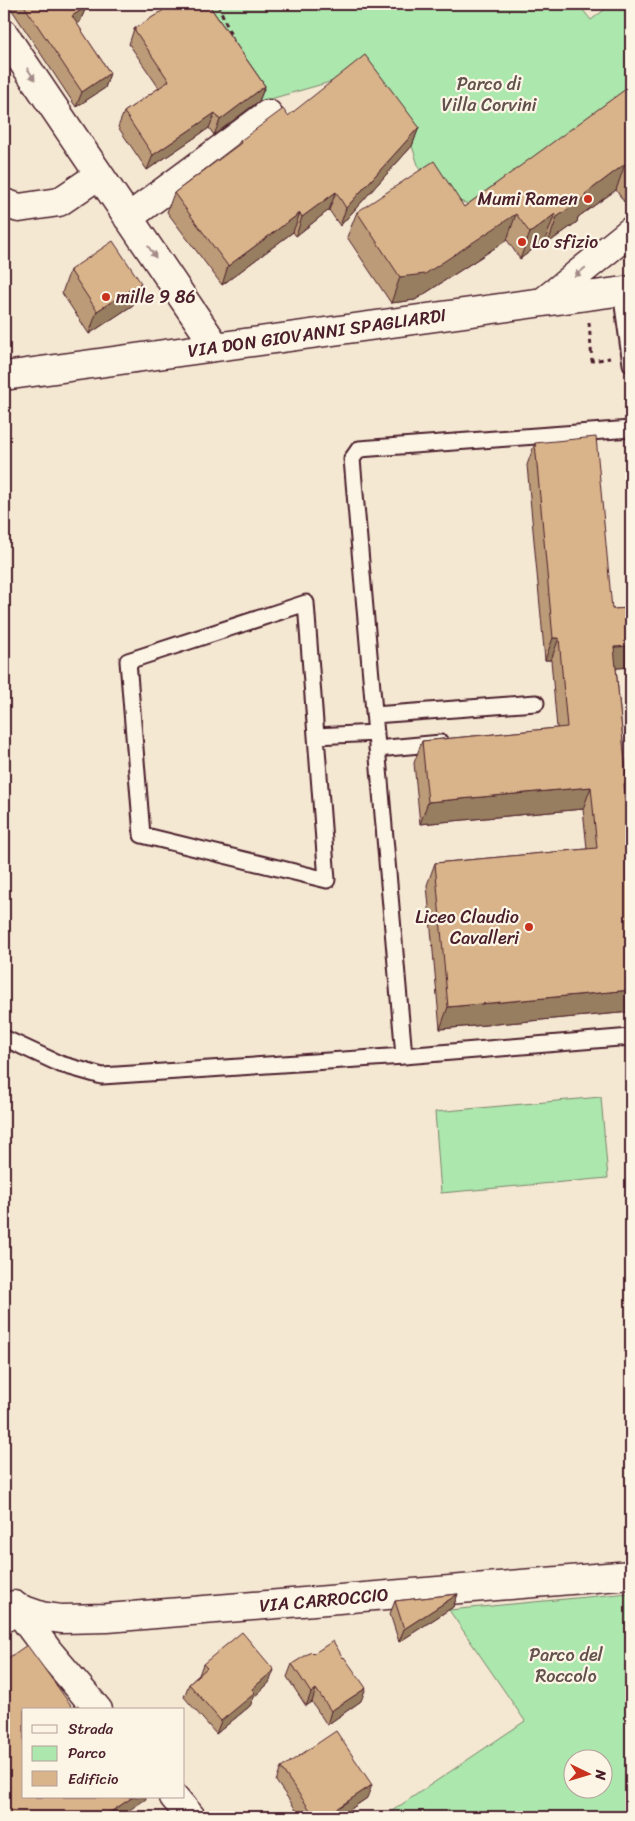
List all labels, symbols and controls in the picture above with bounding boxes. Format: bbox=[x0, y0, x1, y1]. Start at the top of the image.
one-way arrow bbox=[26, 67, 36, 81]
park label: Parco di Villa Corvini bbox=[441, 68, 538, 121]
place label: Mumi Ramen bbox=[477, 183, 578, 215]
marker: Mumi Ramen bbox=[582, 193, 594, 205]
place label: Lo sfizio bbox=[532, 226, 598, 258]
marker: Lo sfizio bbox=[516, 236, 528, 248]
one-way arrow bbox=[147, 245, 157, 259]
one-way arrow bbox=[574, 267, 587, 278]
place label: mille 9 86 bbox=[116, 281, 196, 313]
marker: mille 9 86 bbox=[100, 291, 112, 303]
street label: VIA DON GIOVANNI SPAGLIARDI bbox=[186, 299, 449, 367]
place label: Liceo Claudio Cavalleri bbox=[415, 901, 520, 954]
marker: Liceo Claudio Cavalleri bbox=[523, 921, 535, 933]
street label: VIA CARROCCIO bbox=[258, 1578, 390, 1622]
park label: Parco del Roccolo bbox=[529, 1639, 604, 1692]
legend bbox=[22, 1708, 185, 1798]
text: Strada bbox=[68, 1716, 114, 1742]
text: Parco bbox=[68, 1740, 106, 1766]
north arrow bbox=[562, 1748, 612, 1798]
text: Edificio bbox=[68, 1766, 119, 1792]
text: N bbox=[588, 1768, 613, 1781]

